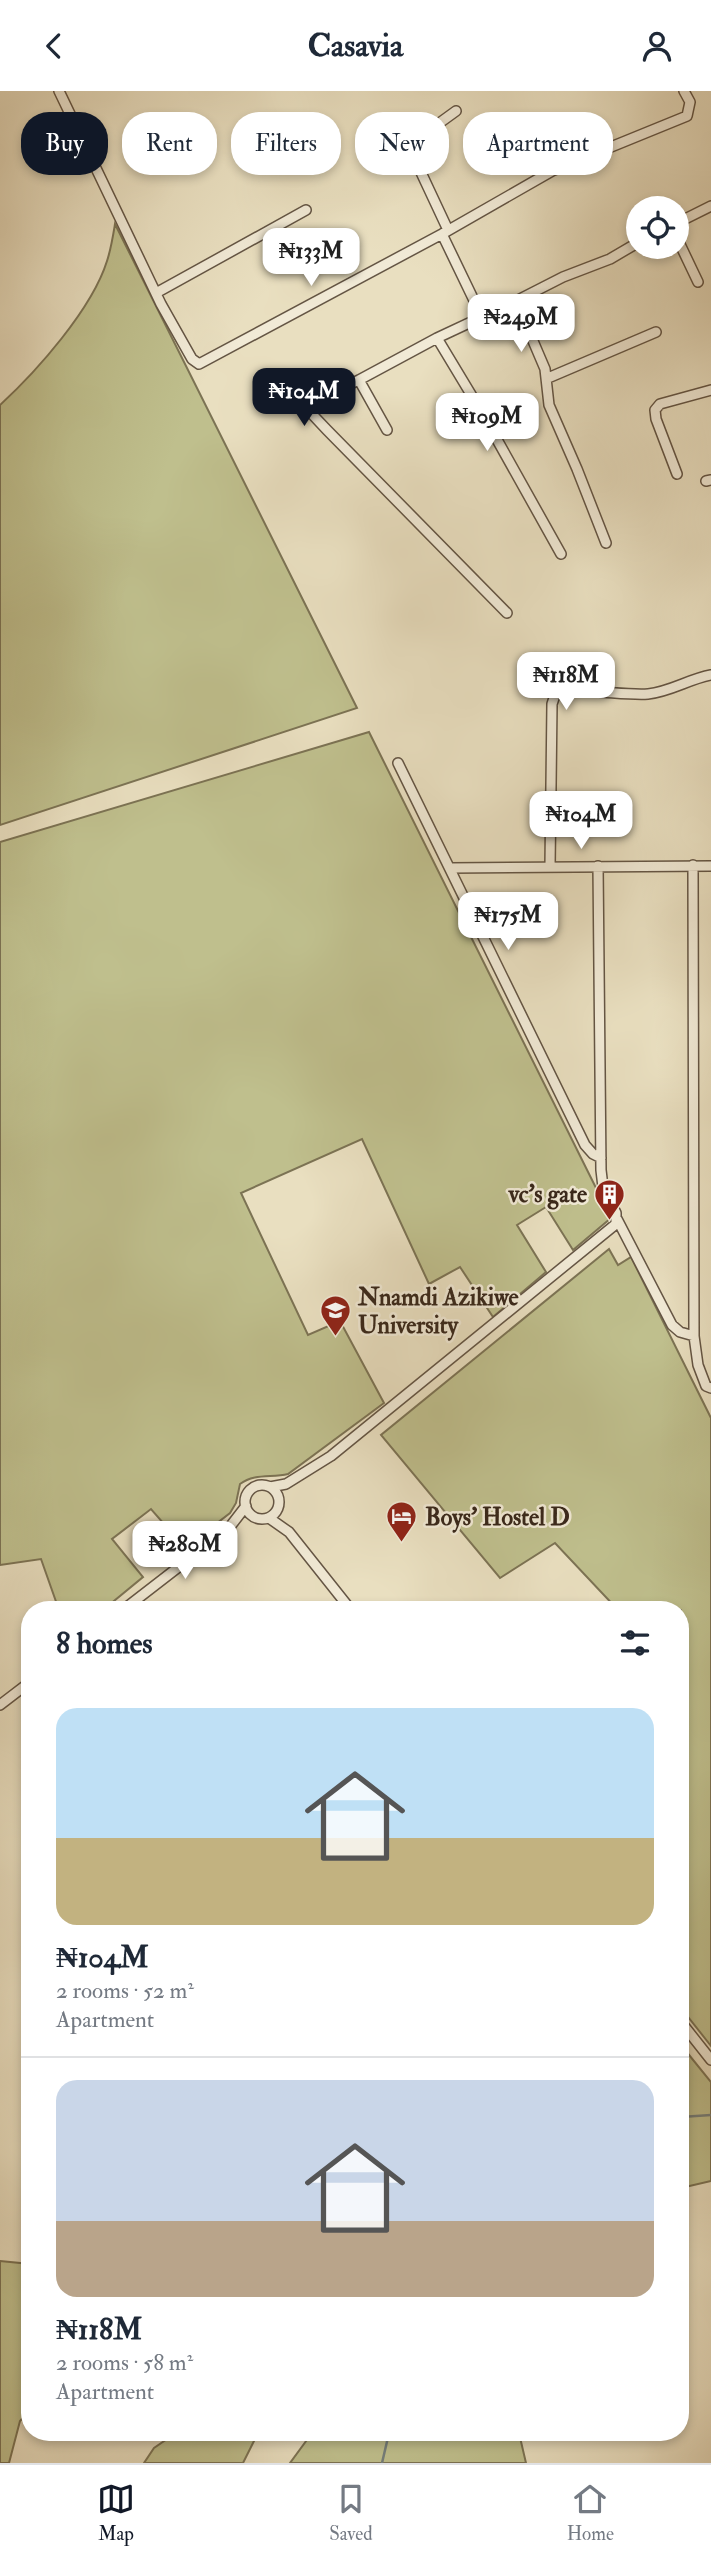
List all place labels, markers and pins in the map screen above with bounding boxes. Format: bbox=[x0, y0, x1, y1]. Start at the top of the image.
pin: ₦133M bbox=[262, 229, 360, 288]
pin: ₦249M bbox=[472, 295, 570, 354]
pin: ₦104M bbox=[255, 369, 353, 428]
pin: ₦109M bbox=[438, 393, 536, 453]
pin: ₦118M bbox=[517, 653, 615, 712]
pin: ₦104M bbox=[532, 791, 630, 851]
pin: ₦175M bbox=[459, 893, 557, 952]
building icon: vc's gate bbox=[593, 1177, 627, 1221]
place label: vc's gate bbox=[508, 1179, 587, 1210]
place label: Nnamdi Azikiwe University bbox=[357, 1282, 519, 1341]
school or university icon: Nnamdi Azikiwe University bbox=[318, 1294, 352, 1338]
hotel icon: Boys' Hostel D bbox=[385, 1500, 419, 1544]
place label: Boys' Hostel D bbox=[425, 1502, 570, 1533]
pin: ₦280M bbox=[136, 1521, 234, 1581]

